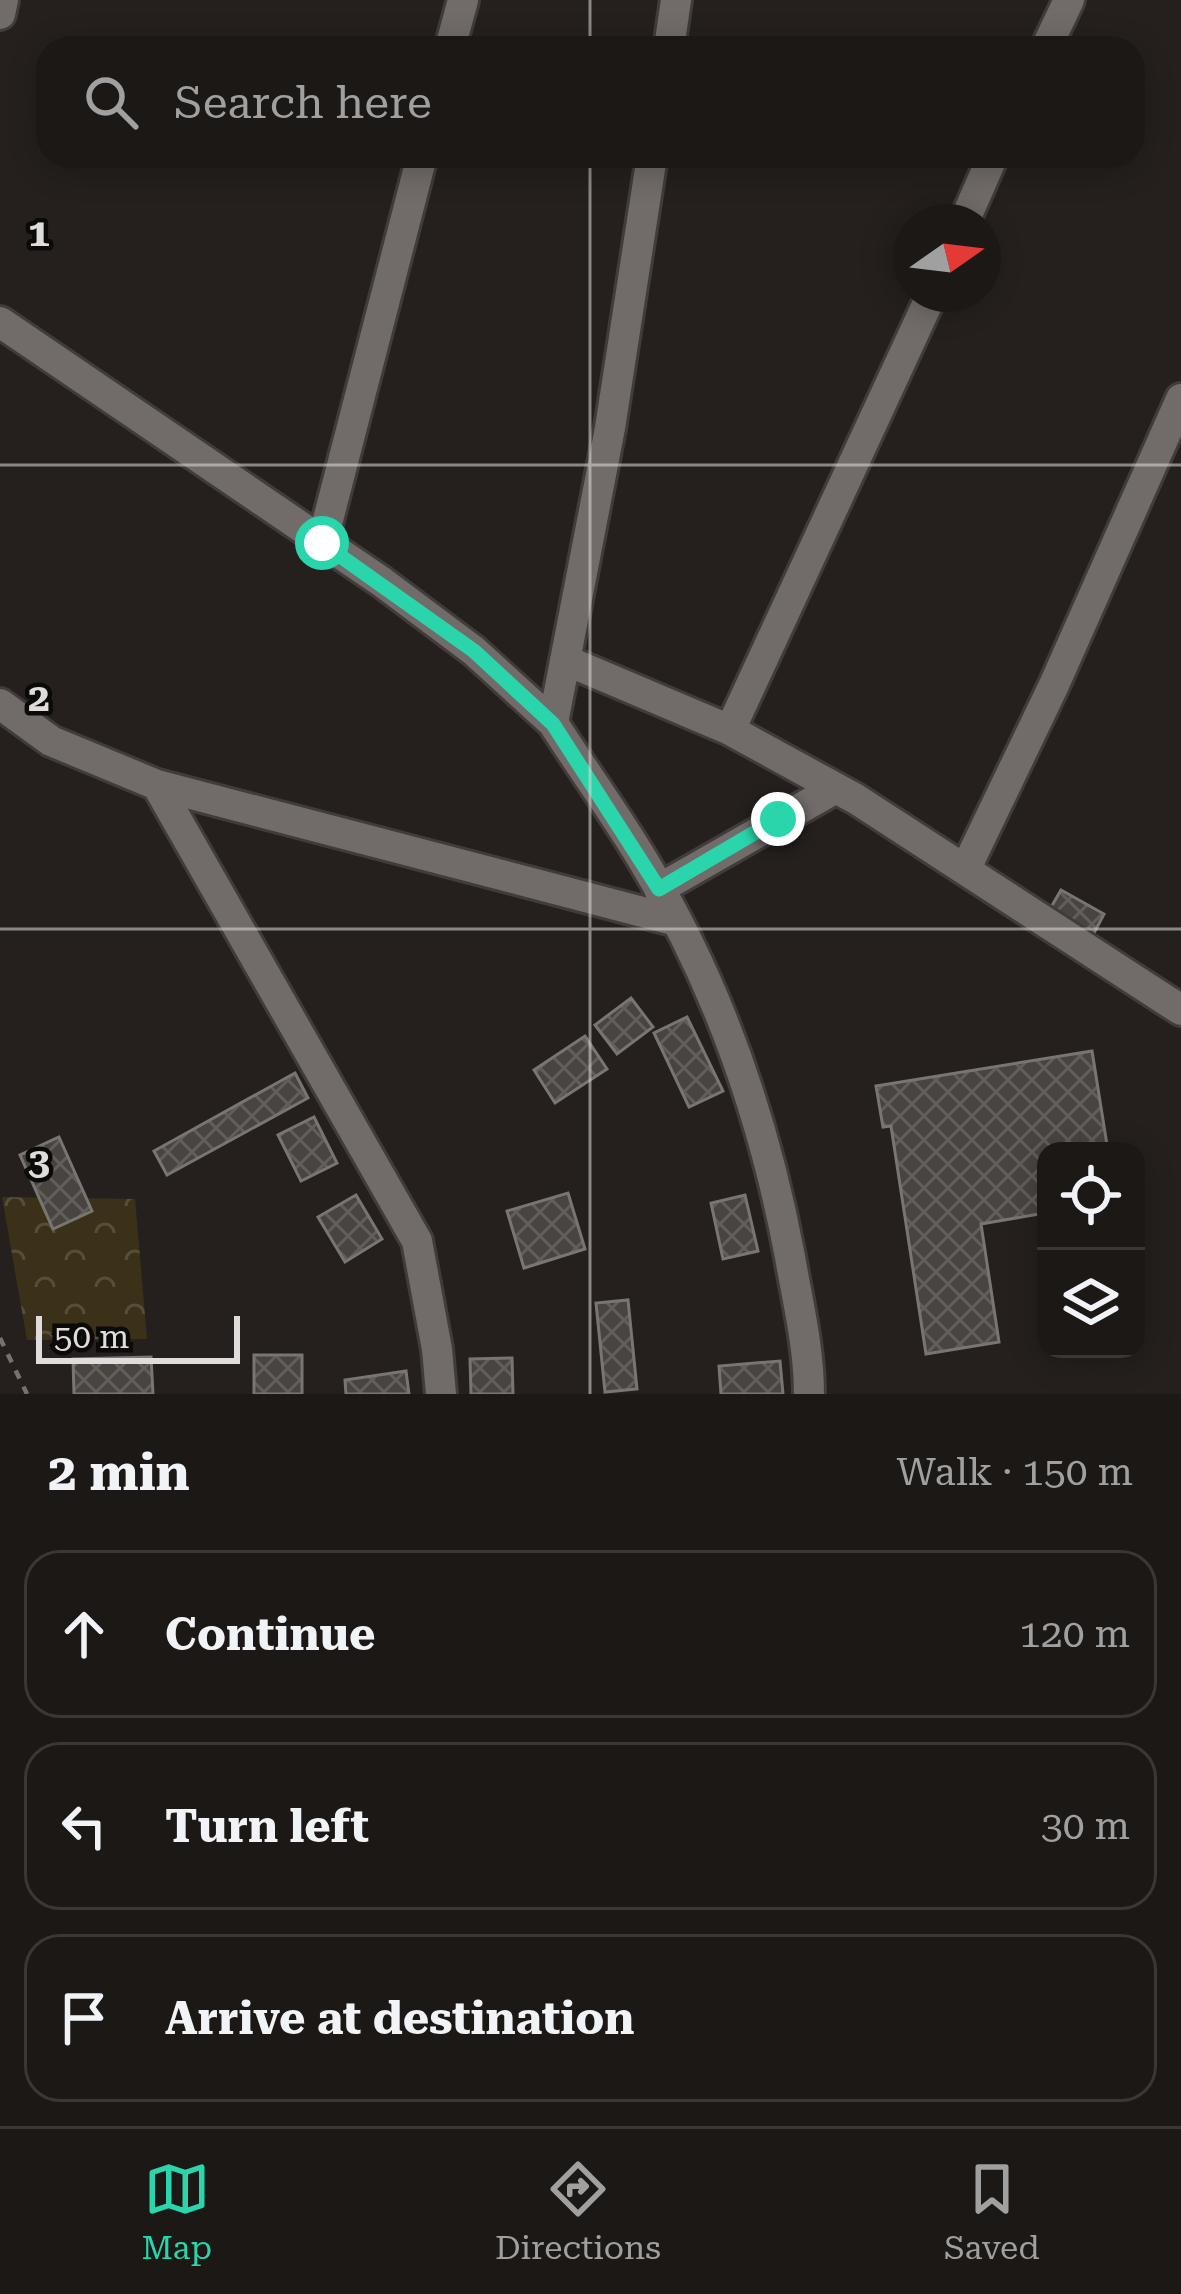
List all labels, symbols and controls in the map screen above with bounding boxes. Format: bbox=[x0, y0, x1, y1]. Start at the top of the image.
search box bbox=[36, 36, 1145, 168]
icon: search bbox=[78, 69, 144, 135]
text: Search here bbox=[174, 76, 432, 129]
north arrow bbox=[893, 204, 1001, 312]
text: 1 bbox=[28, 210, 50, 256]
route start bbox=[295, 516, 349, 570]
text: 2 bbox=[28, 675, 50, 721]
route end bbox=[751, 792, 805, 846]
text: 3 bbox=[28, 1139, 50, 1185]
map controls bbox=[1037, 1142, 1145, 1358]
button: locate bbox=[1037, 1142, 1145, 1250]
button: layers bbox=[1037, 1250, 1145, 1358]
scale bar bbox=[36, 1310, 240, 1363]
text: 50 m bbox=[54, 1317, 129, 1356]
text: 2 min bbox=[48, 1443, 190, 1502]
text: Walk · 150 m bbox=[897, 1449, 1133, 1495]
icon: ahead bbox=[51, 1601, 117, 1667]
text: Continue bbox=[165, 1608, 376, 1661]
text: 120 m bbox=[1019, 1611, 1130, 1657]
icon: left bbox=[51, 1793, 117, 1859]
text: Turn left bbox=[165, 1800, 369, 1853]
text: 30 m bbox=[1041, 1803, 1130, 1849]
icon: arrive bbox=[51, 1985, 117, 2051]
text: Arrive at destination bbox=[165, 1992, 634, 2045]
tab: Map bbox=[141, 2156, 212, 2267]
tab: Directions bbox=[495, 2156, 661, 2267]
tab: Saved bbox=[944, 2156, 1040, 2267]

